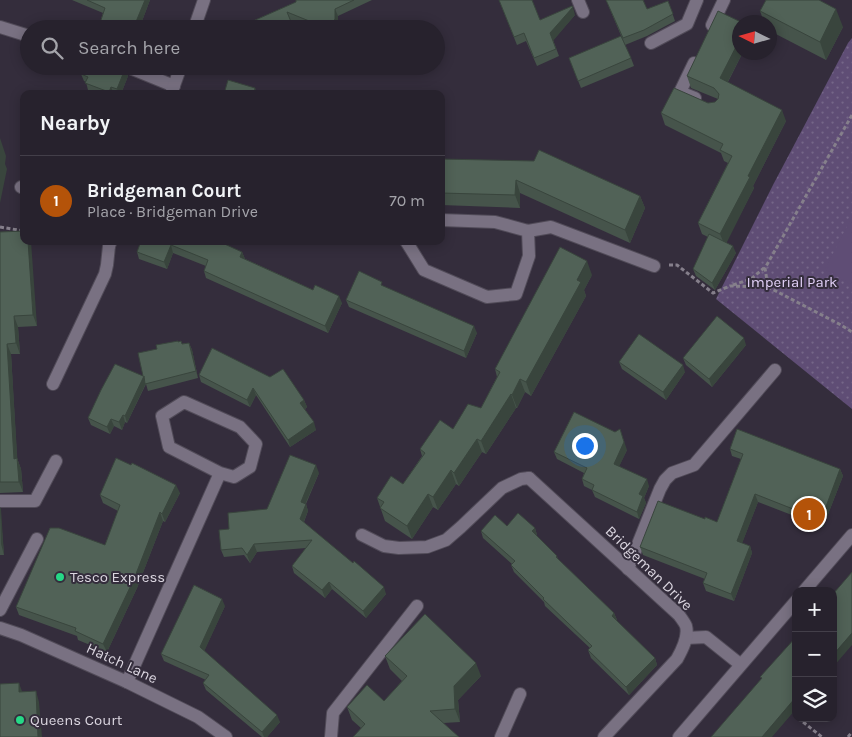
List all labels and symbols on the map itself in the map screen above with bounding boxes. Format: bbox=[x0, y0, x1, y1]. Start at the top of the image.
north arrow bbox=[732, 15, 777, 60]
park label: Imperial Park bbox=[746, 273, 838, 291]
your location bbox=[572, 433, 598, 459]
pin: 1 bbox=[793, 495, 825, 533]
street label: Bridgeman Drive bbox=[602, 522, 696, 614]
place label: Tesco Express bbox=[70, 568, 165, 586]
marker: Tesco Express bbox=[54, 571, 66, 583]
street label: Hatch Lane bbox=[84, 639, 160, 687]
place label: Queens Court bbox=[30, 711, 123, 729]
marker: Queens Court bbox=[14, 714, 26, 726]

